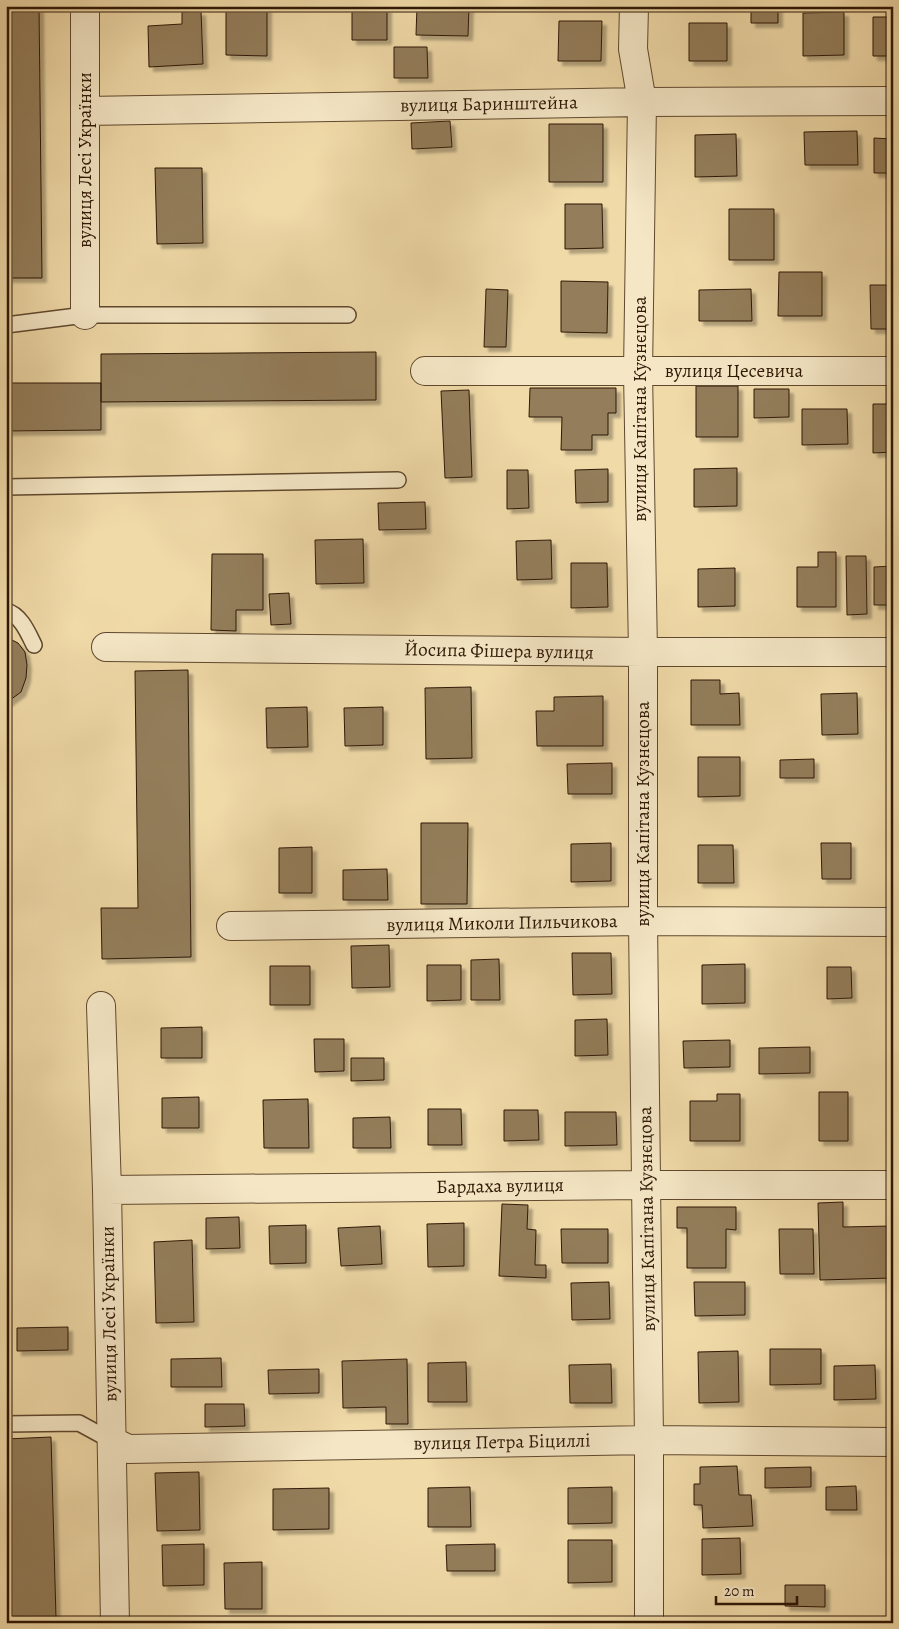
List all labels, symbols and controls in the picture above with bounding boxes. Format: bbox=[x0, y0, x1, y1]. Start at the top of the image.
street label: вулиця Лесі Українки bbox=[72, 72, 98, 248]
street label: вулиця Баринштейна bbox=[400, 89, 578, 119]
street label: вулиця Капітана Кузнєцова bbox=[627, 296, 653, 522]
street label: вулиця Цесевича bbox=[665, 358, 803, 384]
street label: Йосипа Фішера вулиця bbox=[404, 636, 594, 666]
street label: вулиця Капітана Кузнєцова bbox=[630, 701, 656, 927]
street label: вулиця Миколи Пильчикова bbox=[386, 908, 618, 938]
street label: вулиця Капітана Кузнєцова bbox=[632, 1106, 662, 1332]
street label: Бардаха вулиця bbox=[436, 1172, 564, 1200]
street label: вулиця Лесі Українки bbox=[94, 1226, 124, 1402]
street label: вулиця Петра Біциллі bbox=[413, 1427, 591, 1457]
scale bar bbox=[716, 1574, 798, 1606]
text: 20 m bbox=[724, 1581, 755, 1601]

